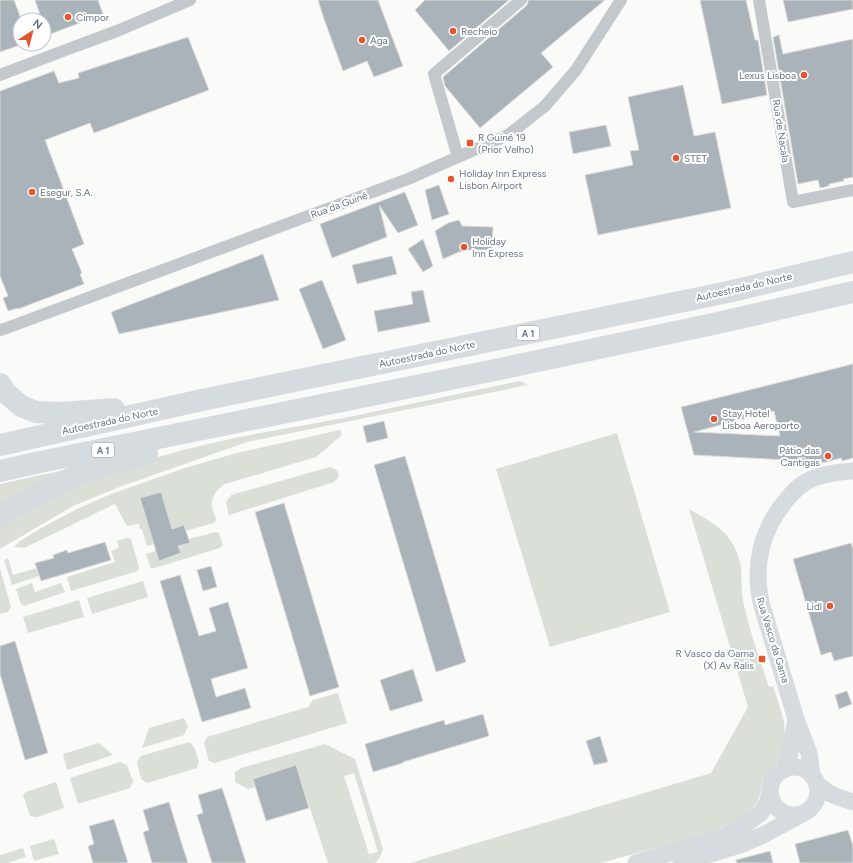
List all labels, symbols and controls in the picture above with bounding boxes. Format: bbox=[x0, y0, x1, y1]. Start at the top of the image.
place label: Cimpor bbox=[76, 11, 110, 24]
north arrow bbox=[12, 12, 52, 52]
marker: Cimpor bbox=[63, 12, 73, 22]
text: N bbox=[30, 17, 45, 32]
place label: Recheio bbox=[461, 25, 497, 38]
marker: Recheio bbox=[448, 26, 458, 36]
place label: Aga bbox=[370, 34, 388, 47]
marker: Aga bbox=[357, 35, 367, 45]
place label: Lexus Lisboa bbox=[739, 69, 796, 82]
marker: Lexus Lisboa bbox=[799, 70, 809, 80]
street label: Rua de Nacala bbox=[770, 98, 792, 164]
place label: R Guiné 19 (Prior Velho) bbox=[478, 131, 534, 156]
marker: R Guiné 19 (Prior Velho) bbox=[465, 138, 475, 148]
place label: STET bbox=[684, 152, 708, 165]
marker: STET bbox=[671, 153, 681, 163]
place label: Holiday Inn Express Lisbon Airport bbox=[459, 167, 547, 192]
marker: Holiday Inn Express Lisbon Airport bbox=[446, 174, 456, 184]
place label: Esegur, S.A. bbox=[40, 186, 93, 199]
marker: Esegur, S.A. bbox=[27, 187, 37, 197]
street label: Rua da Guiné bbox=[309, 189, 370, 221]
place label: Holiday Inn Express bbox=[472, 235, 523, 260]
marker: Holiday Inn Express bbox=[459, 242, 469, 252]
street label: Autoestrada do Norte bbox=[695, 270, 794, 304]
road number: A 1 bbox=[517, 326, 539, 340]
street label: Autoestrada do Norte bbox=[378, 337, 477, 371]
street label: Autoestrada do Norte bbox=[61, 404, 160, 438]
place label: Stay Hotel Lisboa Aeroporto bbox=[722, 407, 800, 432]
marker: Stay Hotel Lisboa Aeroporto bbox=[709, 414, 719, 424]
road number: A 1 bbox=[92, 443, 114, 457]
place label: Pátio das Cantigas bbox=[779, 444, 820, 469]
marker: Pátio das Cantigas bbox=[823, 451, 833, 461]
street label: Rua Vasco da Gama bbox=[754, 595, 792, 685]
place label: Lidl bbox=[806, 600, 822, 613]
marker: Lidl bbox=[825, 601, 835, 611]
place label: R Vasco da Gama (X) Av Ralis bbox=[676, 647, 754, 672]
marker: R Vasco da Gama (X) Av Ralis bbox=[757, 654, 767, 664]

